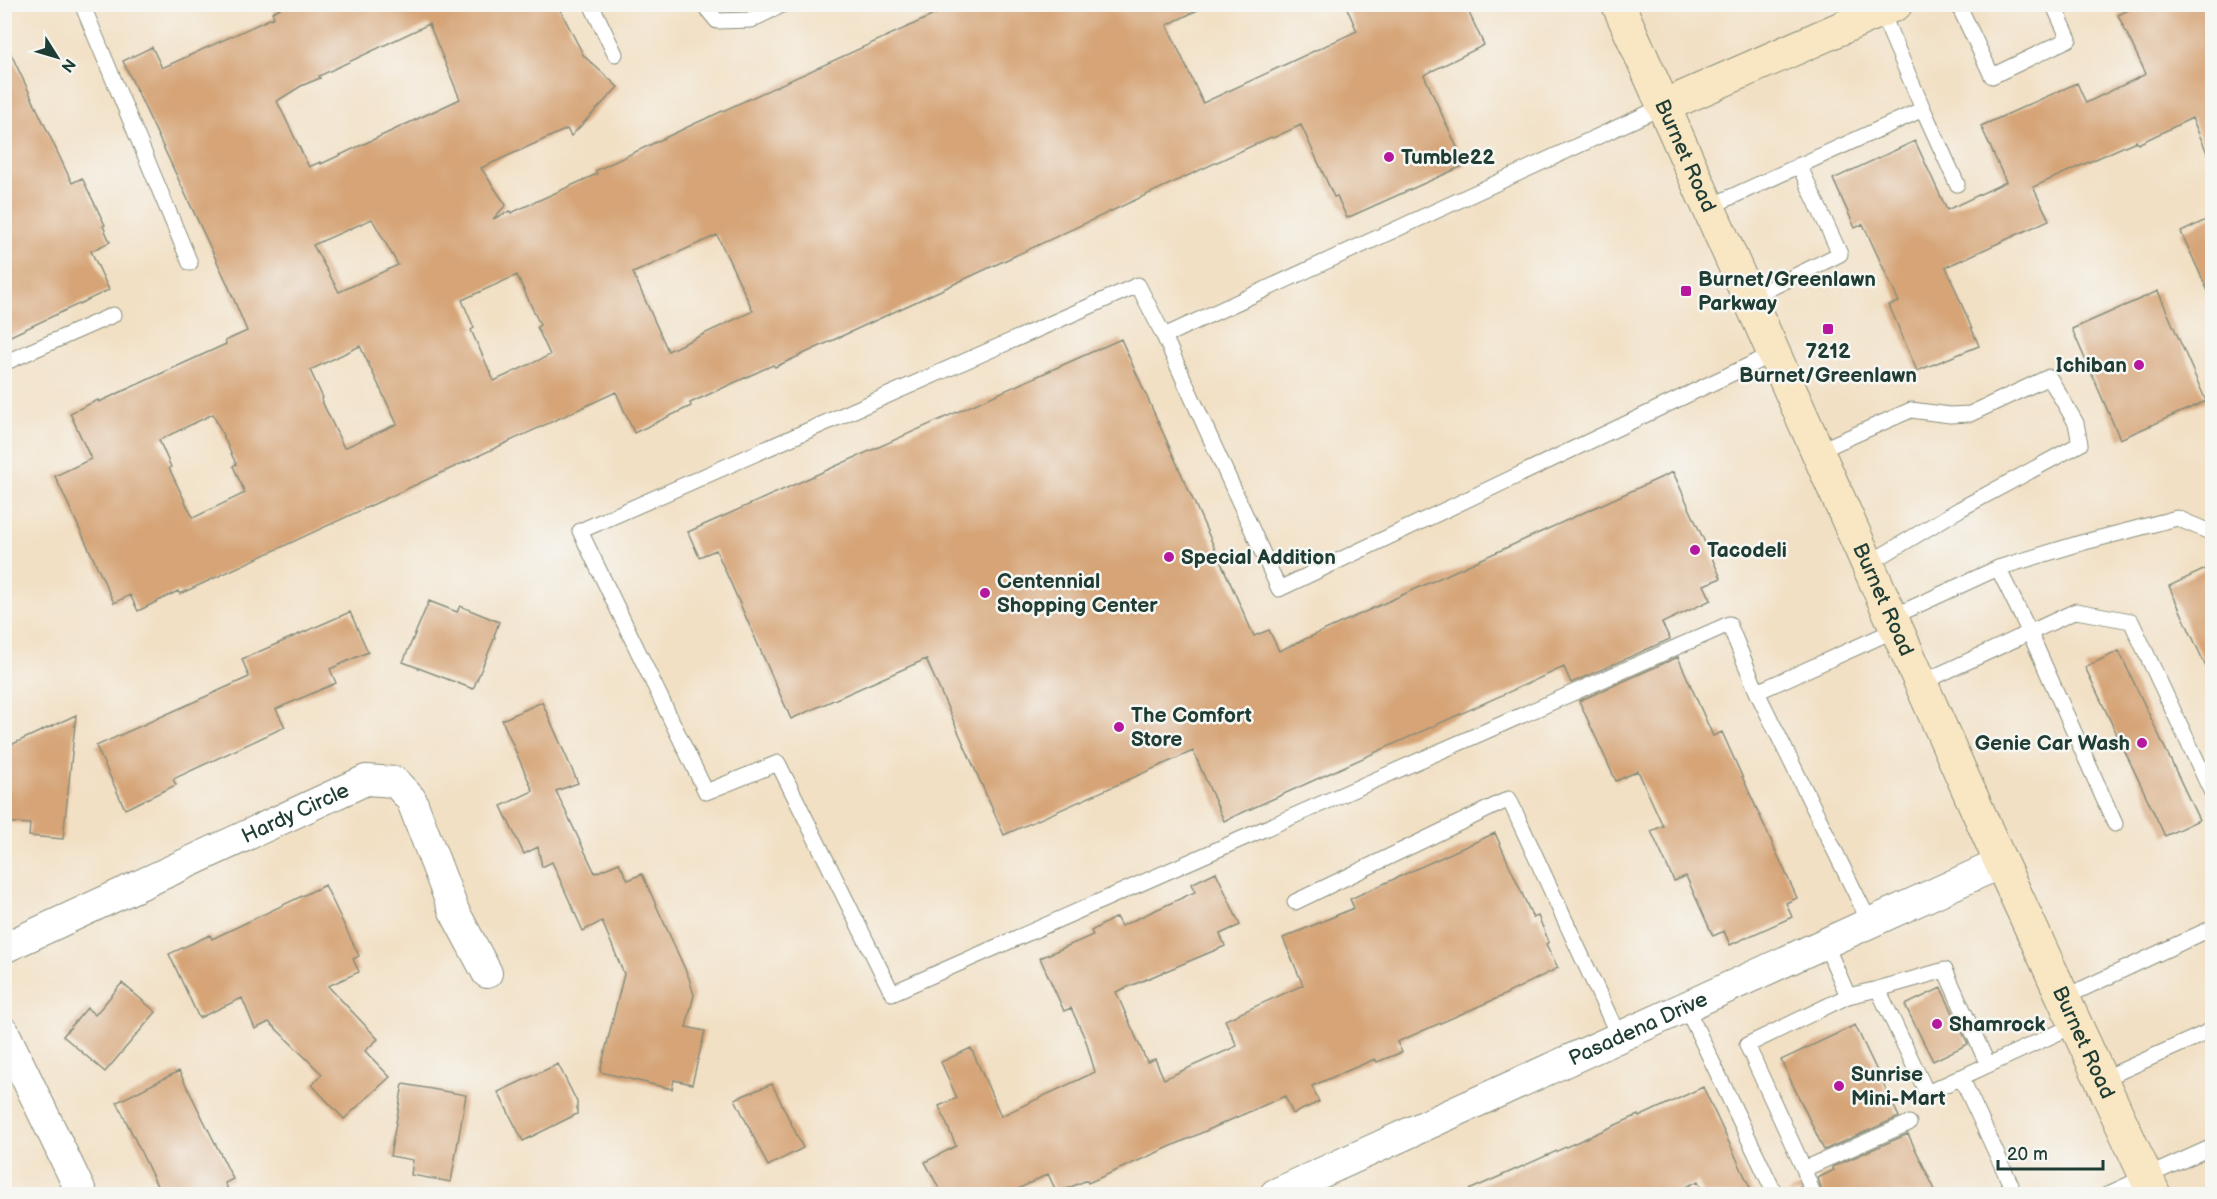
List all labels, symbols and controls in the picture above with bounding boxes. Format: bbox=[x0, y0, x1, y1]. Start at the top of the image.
north arrow bbox=[27, 27, 87, 87]
text: N bbox=[57, 55, 79, 76]
street label: Burnet Road bbox=[1650, 95, 1722, 216]
place label: Tumble22 bbox=[1401, 145, 1495, 170]
marker: Tumble22 bbox=[1382, 150, 1396, 164]
place label: Burnet/Greenlawn Parkway bbox=[1698, 267, 1876, 316]
marker: Burnet/Greenlawn Parkway bbox=[1679, 284, 1693, 298]
marker: 7212 Burnet/Greenlawn bbox=[1821, 322, 1835, 336]
place label: 7212 Burnet/Greenlawn bbox=[1739, 339, 1917, 388]
place label: Ichiban bbox=[2056, 353, 2127, 378]
marker: Ichiban bbox=[2132, 358, 2146, 372]
place label: Tacodeli bbox=[1707, 538, 1787, 563]
street label: Burnet Road bbox=[1847, 539, 1920, 660]
marker: Tacodeli bbox=[1688, 543, 1702, 557]
place label: Special Addition bbox=[1181, 545, 1336, 570]
marker: Special Addition bbox=[1162, 550, 1176, 564]
place label: Centennial Shopping Center bbox=[997, 569, 1158, 618]
marker: Centennial Shopping Center bbox=[978, 586, 992, 600]
place label: The Comfort Store bbox=[1131, 703, 1252, 752]
marker: The Comfort Store bbox=[1112, 720, 1126, 734]
place label: Genie Car Wash bbox=[1975, 731, 2130, 756]
marker: Genie Car Wash bbox=[2135, 736, 2149, 750]
street label: Hardy Circle bbox=[238, 777, 353, 849]
street label: Burnet Road bbox=[2047, 982, 2121, 1102]
street label: Pasadena Drive bbox=[1565, 986, 1711, 1071]
place label: Shamrock bbox=[1949, 1012, 2046, 1037]
marker: Shamrock bbox=[1930, 1017, 1944, 1031]
place label: Sunrise Mini-Mart bbox=[1851, 1062, 1946, 1111]
marker: Sunrise Mini-Mart bbox=[1832, 1079, 1846, 1093]
scale bar bbox=[1998, 1133, 2103, 1171]
text: 20 m bbox=[2007, 1144, 2048, 1165]

